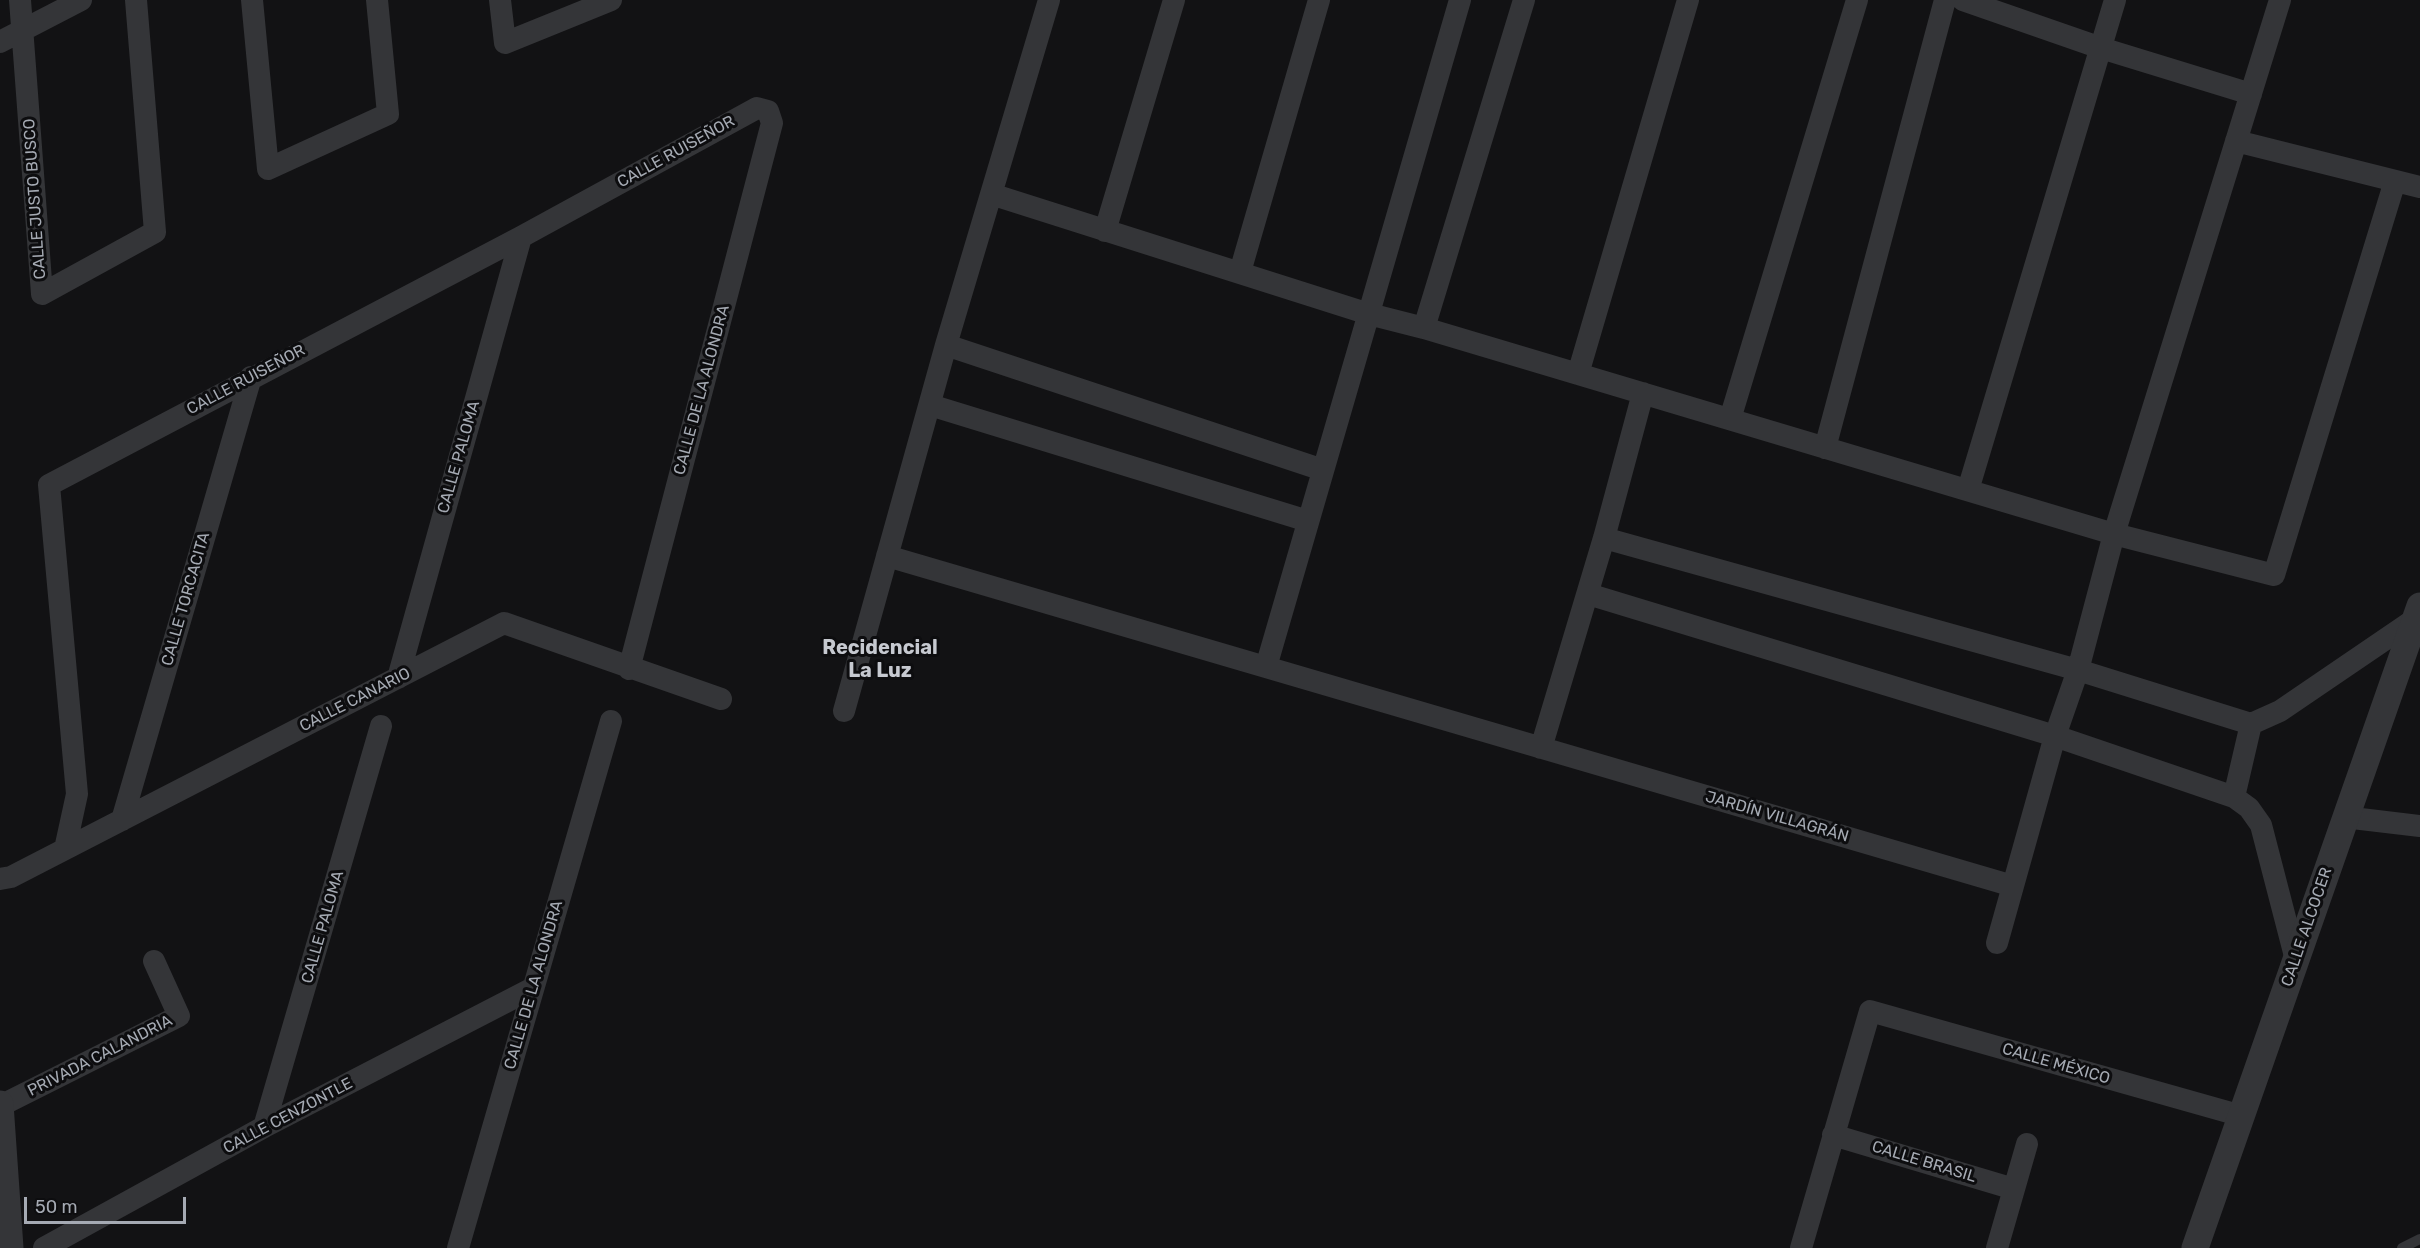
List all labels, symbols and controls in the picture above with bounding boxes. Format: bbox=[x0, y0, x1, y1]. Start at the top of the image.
street label: CALLE RUISEÑOR bbox=[614, 112, 738, 192]
street label: CALLE JUSTO BUSCO bbox=[20, 118, 50, 280]
street label: CALLE DE LA ALONDRA bbox=[670, 303, 734, 477]
street label: CALLE RUISEÑOR bbox=[184, 341, 308, 419]
street label: CALLE PALOMA bbox=[434, 398, 484, 516]
street label: CALLE TORCACITA bbox=[158, 530, 214, 668]
district label: Recidencial La Luz bbox=[822, 636, 938, 683]
street label: CALLE CANARIO bbox=[296, 664, 414, 736]
street label: JARDÍN VILLAGRÁN bbox=[1703, 787, 1851, 847]
street label: CALLE ALCOCER bbox=[2278, 865, 2336, 989]
street label: CALLE PALOMA bbox=[298, 868, 348, 986]
street label: CALLE DE LA ALONDRA bbox=[501, 898, 567, 1072]
street label: PRIVADA CALANDRIA bbox=[24, 1011, 176, 1101]
street label: CALLE MÉXICO bbox=[2000, 1039, 2112, 1089]
street label: CALLE CENZONTLE bbox=[220, 1074, 356, 1158]
street label: CALLE BRASIL bbox=[1870, 1137, 1978, 1187]
scale bar bbox=[27, 1185, 189, 1223]
text: 50 m bbox=[35, 1196, 78, 1218]

